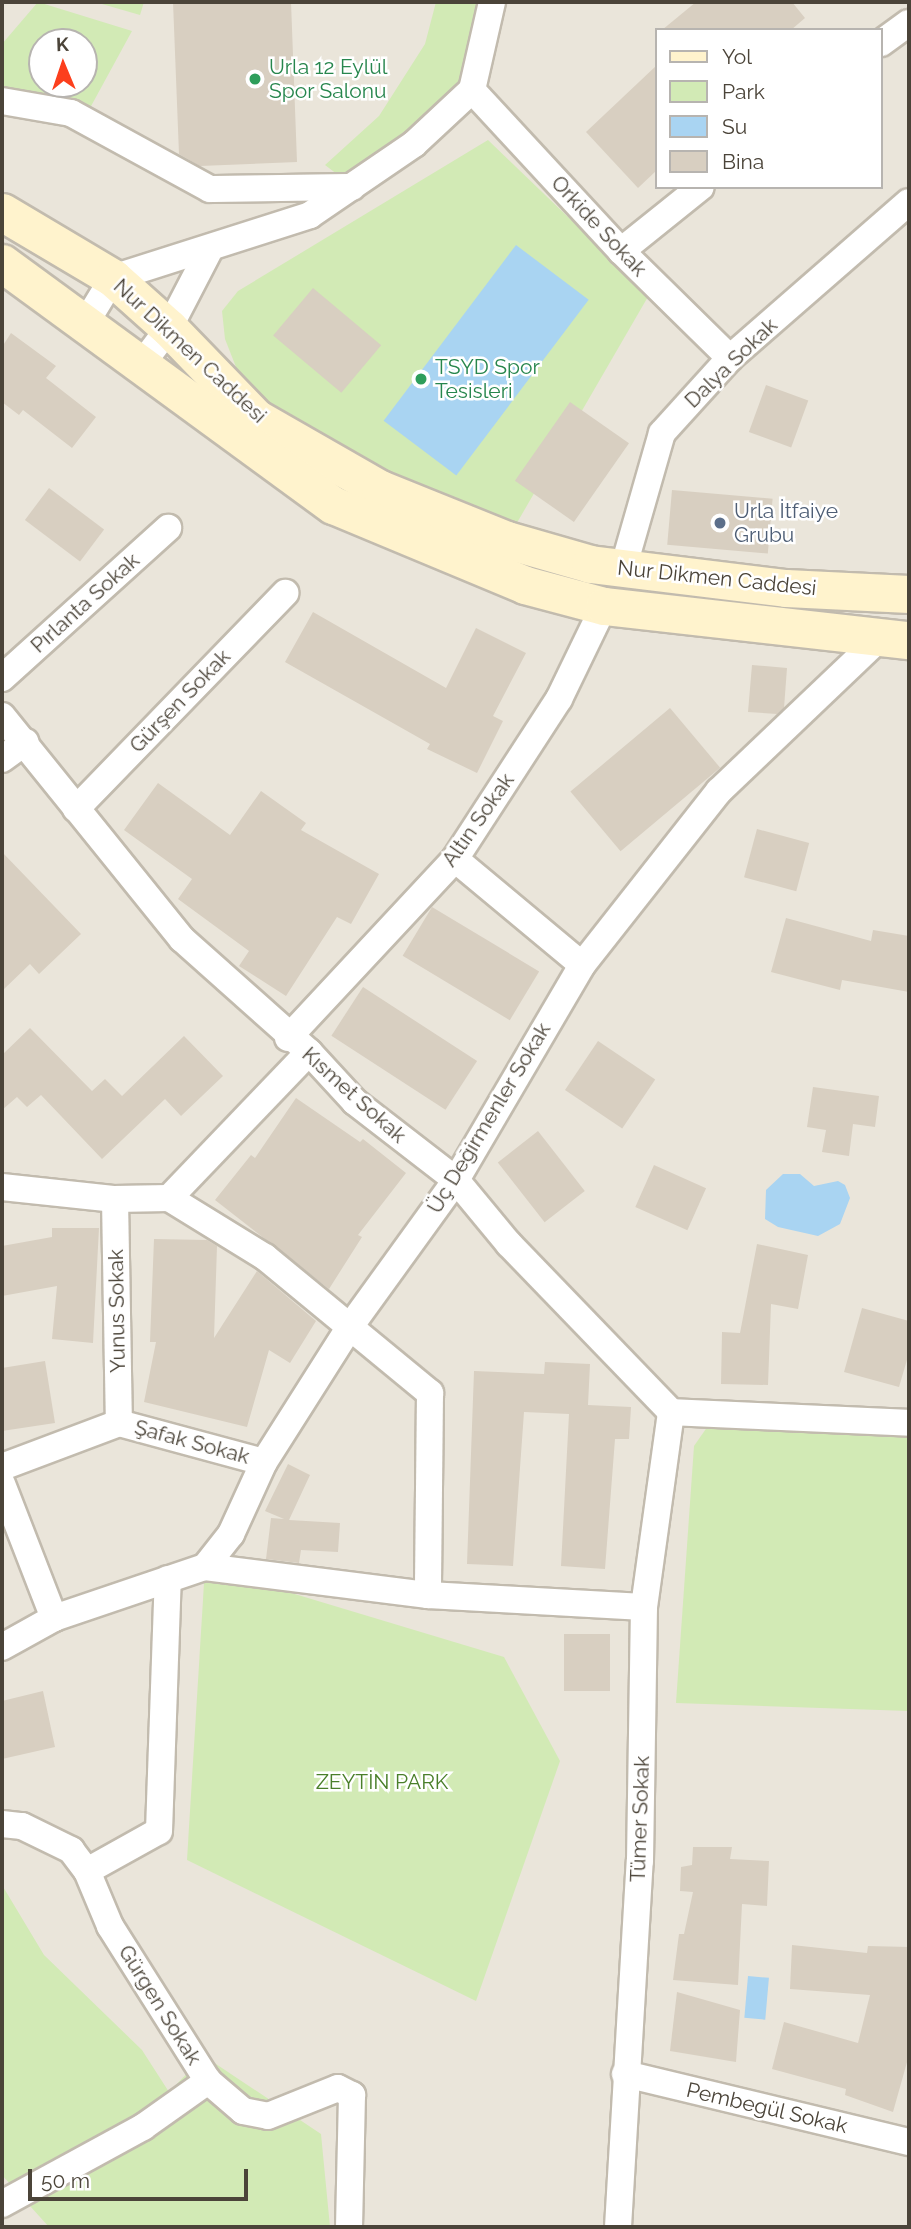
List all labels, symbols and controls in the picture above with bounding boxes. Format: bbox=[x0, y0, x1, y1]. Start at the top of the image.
north arrow bbox=[28, 28, 98, 98]
legend bbox=[656, 28, 883, 189]
text: K bbox=[56, 33, 69, 55]
text: Yol bbox=[722, 44, 752, 69]
place label: Urla 12 Eylül Spor Salonu bbox=[269, 54, 388, 104]
marker: Urla 12 Eylül Spor Salonu bbox=[247, 71, 263, 87]
text: Park bbox=[722, 79, 765, 104]
text: Su bbox=[722, 114, 747, 139]
text: Bina bbox=[722, 149, 764, 174]
street label: Orkide Sokak bbox=[546, 170, 652, 282]
street label: Nur Dikmen Caddesi bbox=[108, 273, 272, 429]
street label: Dalya Sokak bbox=[680, 313, 782, 413]
place label: TSYD Spor Tesisleri bbox=[435, 354, 540, 404]
marker: TSYD Spor Tesisleri bbox=[413, 371, 429, 387]
place label: Urla İtfaiye Grubu bbox=[734, 498, 838, 548]
marker: Urla İtfaiye Grubu bbox=[712, 515, 728, 531]
street label: Pırlanta Sokak bbox=[26, 548, 144, 658]
street label: Nur Dikmen Caddesi bbox=[616, 555, 818, 601]
street label: Gürşen Sokak bbox=[124, 644, 236, 758]
street label: Altın Sokak bbox=[437, 769, 519, 871]
street label: Üç Değirmenler Sokak bbox=[422, 1018, 556, 1218]
street label: Kısmet Sokak bbox=[297, 1042, 411, 1148]
street label: Yunus Sokak bbox=[103, 1249, 131, 1373]
street label: Şafak Sokak bbox=[132, 1415, 252, 1469]
street label: Tümer Sokak bbox=[625, 1755, 655, 1883]
park label: ZEYTİN PARK bbox=[316, 1769, 448, 1795]
street label: Gürgen Sokak bbox=[113, 1940, 207, 2070]
street label: Pembegül Sokak bbox=[684, 2077, 850, 2139]
scale bar bbox=[32, 2156, 252, 2200]
text: 50 m bbox=[41, 2168, 90, 2193]

